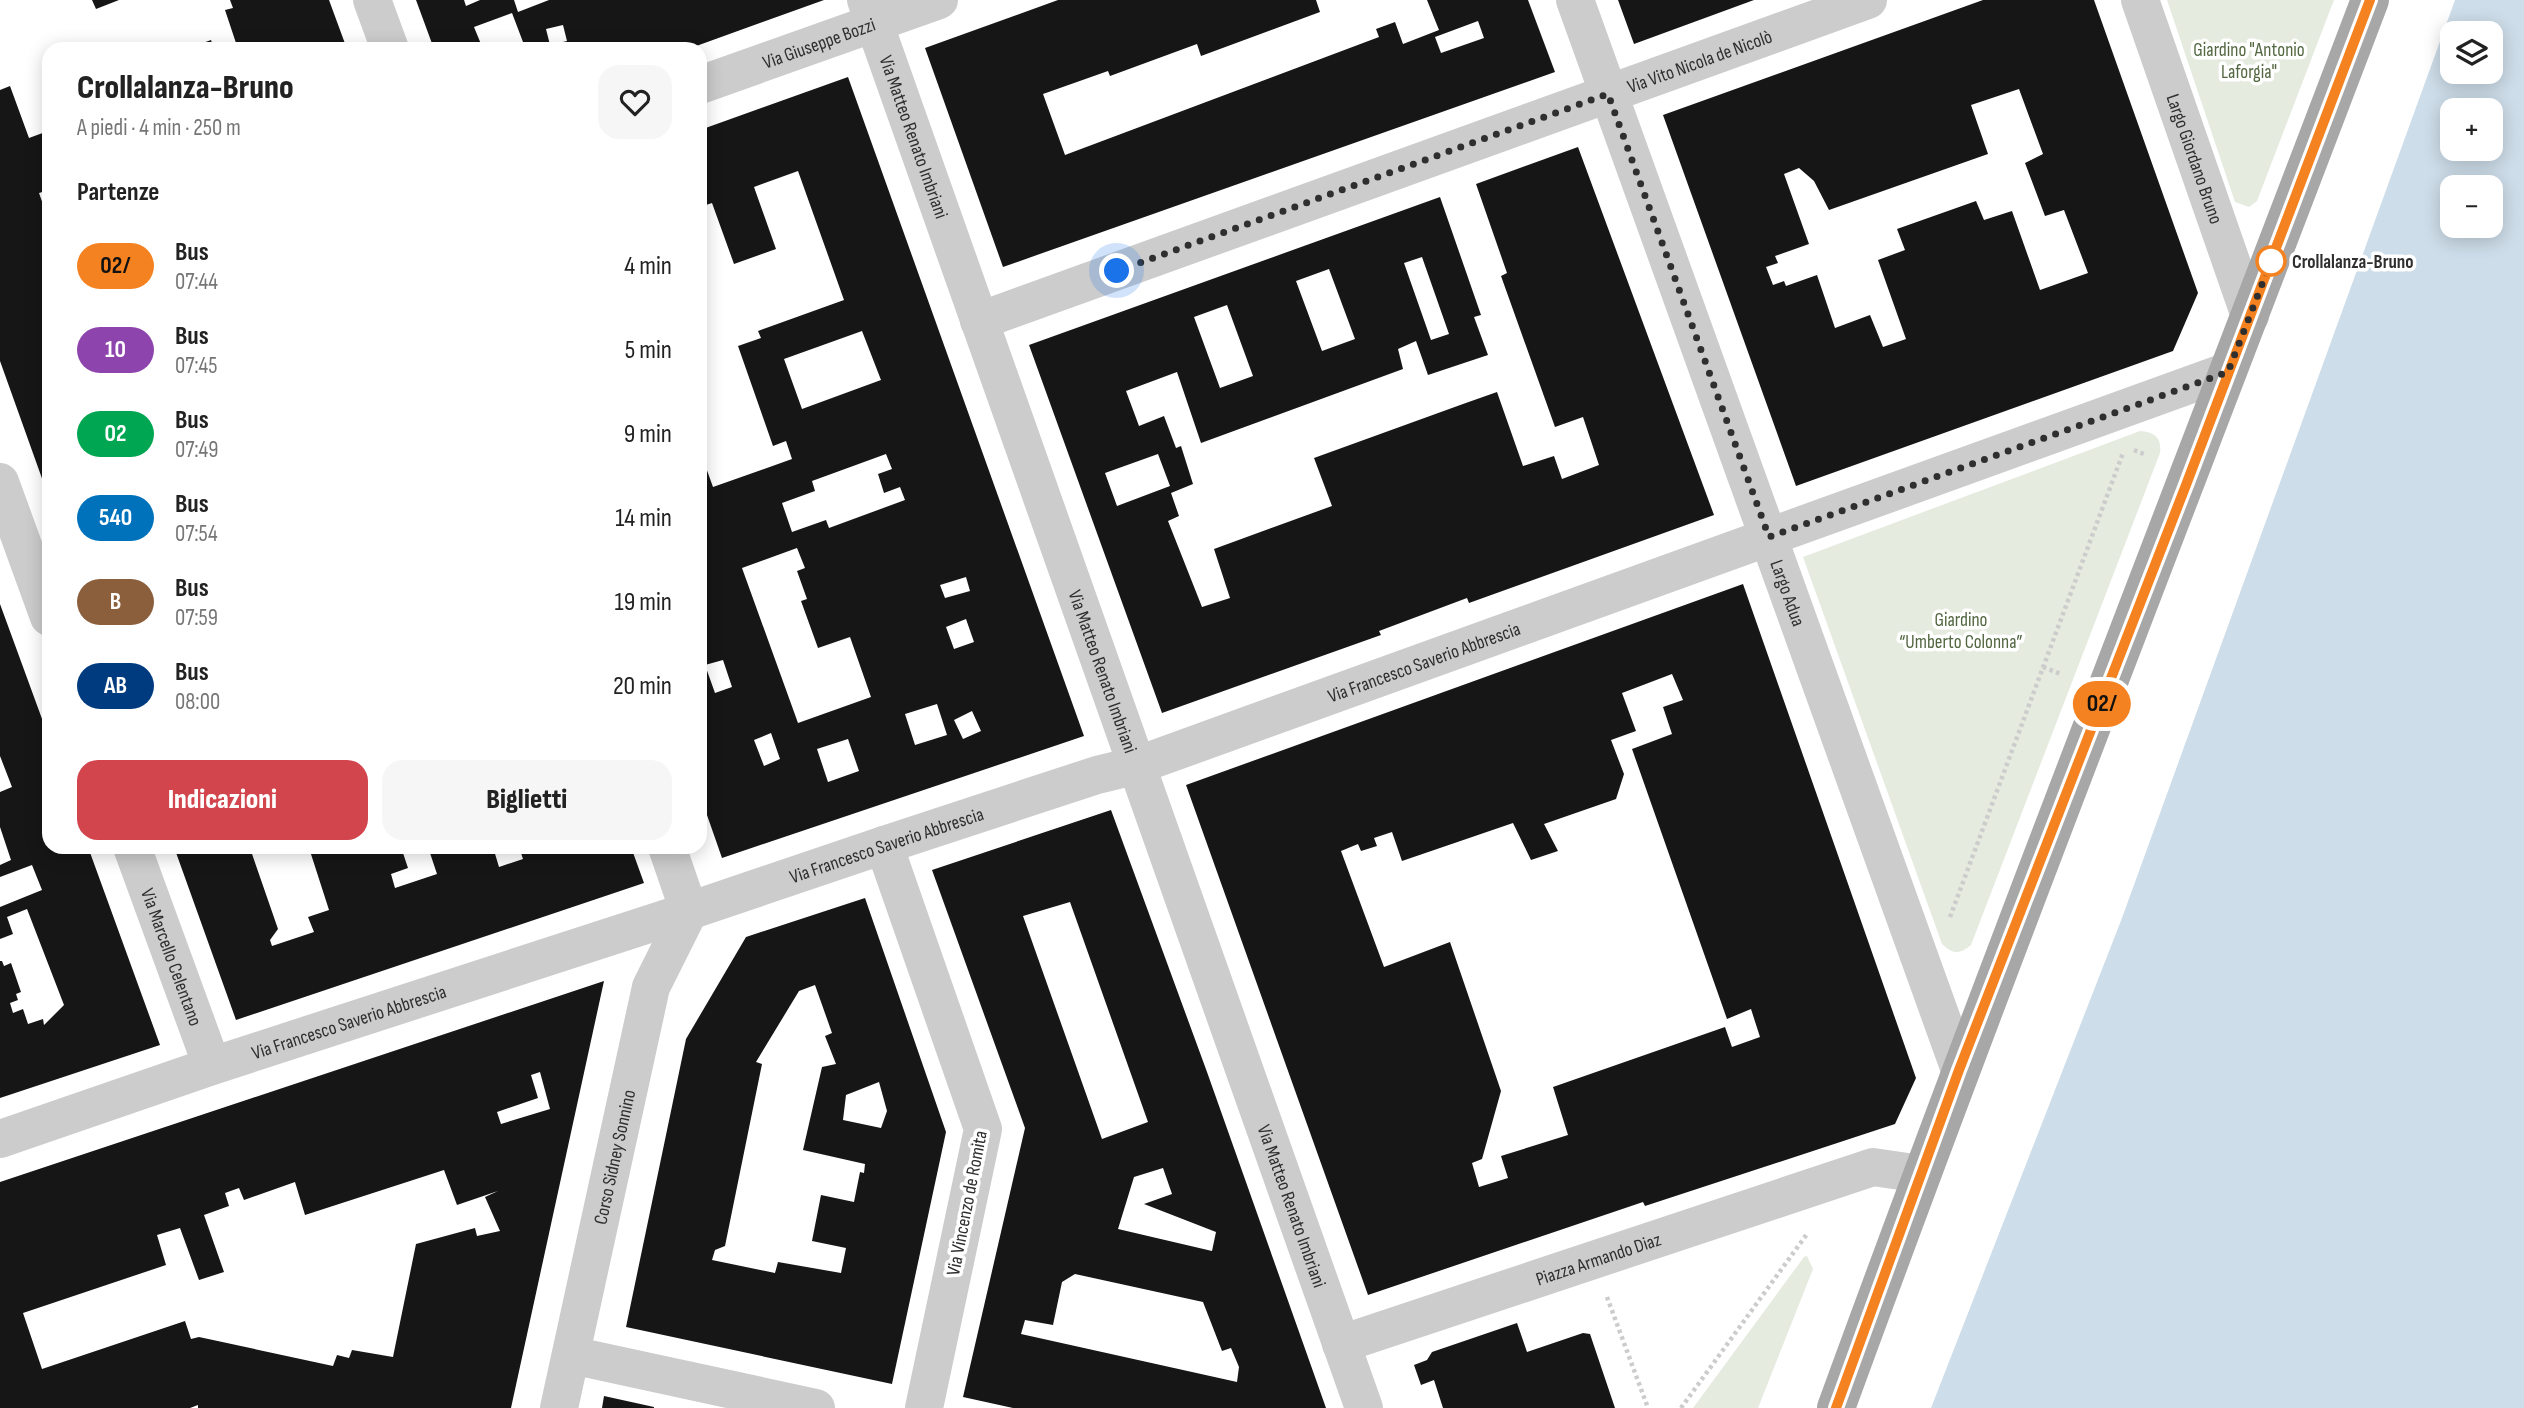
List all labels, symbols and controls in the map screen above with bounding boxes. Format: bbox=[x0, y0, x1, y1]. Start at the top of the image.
street label: Via Giuseppe Bozzi bbox=[760, 14, 879, 75]
map controls bbox=[2440, 21, 2503, 238]
button: layers bbox=[2440, 21, 2503, 84]
street label: Via Vito Nicola de Nicolò bbox=[1624, 26, 1776, 99]
park label: Giardino "Antonio Laforgia" bbox=[2193, 39, 2305, 84]
street label: Via Matteo Renato Imbriani bbox=[874, 53, 952, 222]
button: heart bbox=[598, 65, 672, 139]
text: Crollalanza-Bruno bbox=[77, 68, 294, 108]
street label: Largo Giordano Bruno bbox=[2161, 91, 2227, 227]
button: + bbox=[2440, 98, 2503, 161]
text: A piedi · 4 min · 250 m bbox=[77, 114, 241, 142]
button: − bbox=[2440, 175, 2503, 238]
text: Partenze bbox=[77, 177, 159, 208]
text: Bus bbox=[175, 237, 209, 268]
marker: Crollalanza-Bruno bbox=[2256, 246, 2286, 276]
text: 02/ bbox=[100, 251, 131, 280]
text: 4 min bbox=[624, 251, 672, 282]
place label: Crollalanza-Bruno bbox=[2292, 251, 2414, 274]
your location bbox=[1099, 253, 1134, 288]
text: 07:44 bbox=[175, 268, 218, 296]
text: Bus bbox=[175, 321, 209, 352]
text: 10 bbox=[105, 335, 126, 364]
text: 5 min bbox=[625, 335, 672, 366]
text: 07:45 bbox=[175, 352, 218, 380]
text: Bus bbox=[175, 405, 209, 436]
text: 02 bbox=[105, 419, 126, 448]
text: 9 min bbox=[624, 419, 672, 450]
text: 07:49 bbox=[175, 436, 218, 464]
text: Bus bbox=[175, 489, 209, 520]
text: 540 bbox=[99, 503, 132, 532]
text: 14 min bbox=[615, 503, 672, 534]
text: 07:54 bbox=[175, 520, 218, 548]
street label: Largo Adua bbox=[1764, 557, 1809, 630]
text: Bus bbox=[175, 573, 209, 604]
text: B bbox=[110, 587, 121, 616]
text: 19 min bbox=[615, 587, 672, 618]
street label: Via Matteo Renato Imbriani bbox=[1063, 587, 1141, 756]
text: 07:59 bbox=[175, 604, 218, 632]
park label: Giardino “Umberto Colonna” bbox=[1899, 609, 2023, 654]
street label: Via Francesco Saverio Abbrescia bbox=[1325, 618, 1524, 708]
text: Bus bbox=[175, 657, 209, 688]
text: AB bbox=[104, 671, 127, 700]
text: 20 min bbox=[613, 671, 672, 702]
line badge: 02/ bbox=[2062, 681, 2142, 727]
text: 08:00 bbox=[175, 688, 220, 716]
text: 02/ bbox=[2087, 689, 2117, 718]
button: Indicazioni bbox=[77, 760, 368, 840]
button: Biglietti bbox=[382, 760, 672, 840]
street label: Via Francesco Saverio Abbrescia bbox=[787, 803, 987, 889]
street label: Via Marcello Celentano bbox=[135, 886, 206, 1029]
street label: Via Francesco Saverio Abbrescia bbox=[249, 981, 449, 1065]
street label: Corso Sidney Sonnino bbox=[589, 1088, 641, 1227]
street label: Via Matteo Renato Imbriani bbox=[1252, 1122, 1330, 1291]
street label: Via Vincenzo de Romita bbox=[942, 1129, 993, 1278]
street label: Piazza Armando Diaz bbox=[1533, 1228, 1664, 1291]

